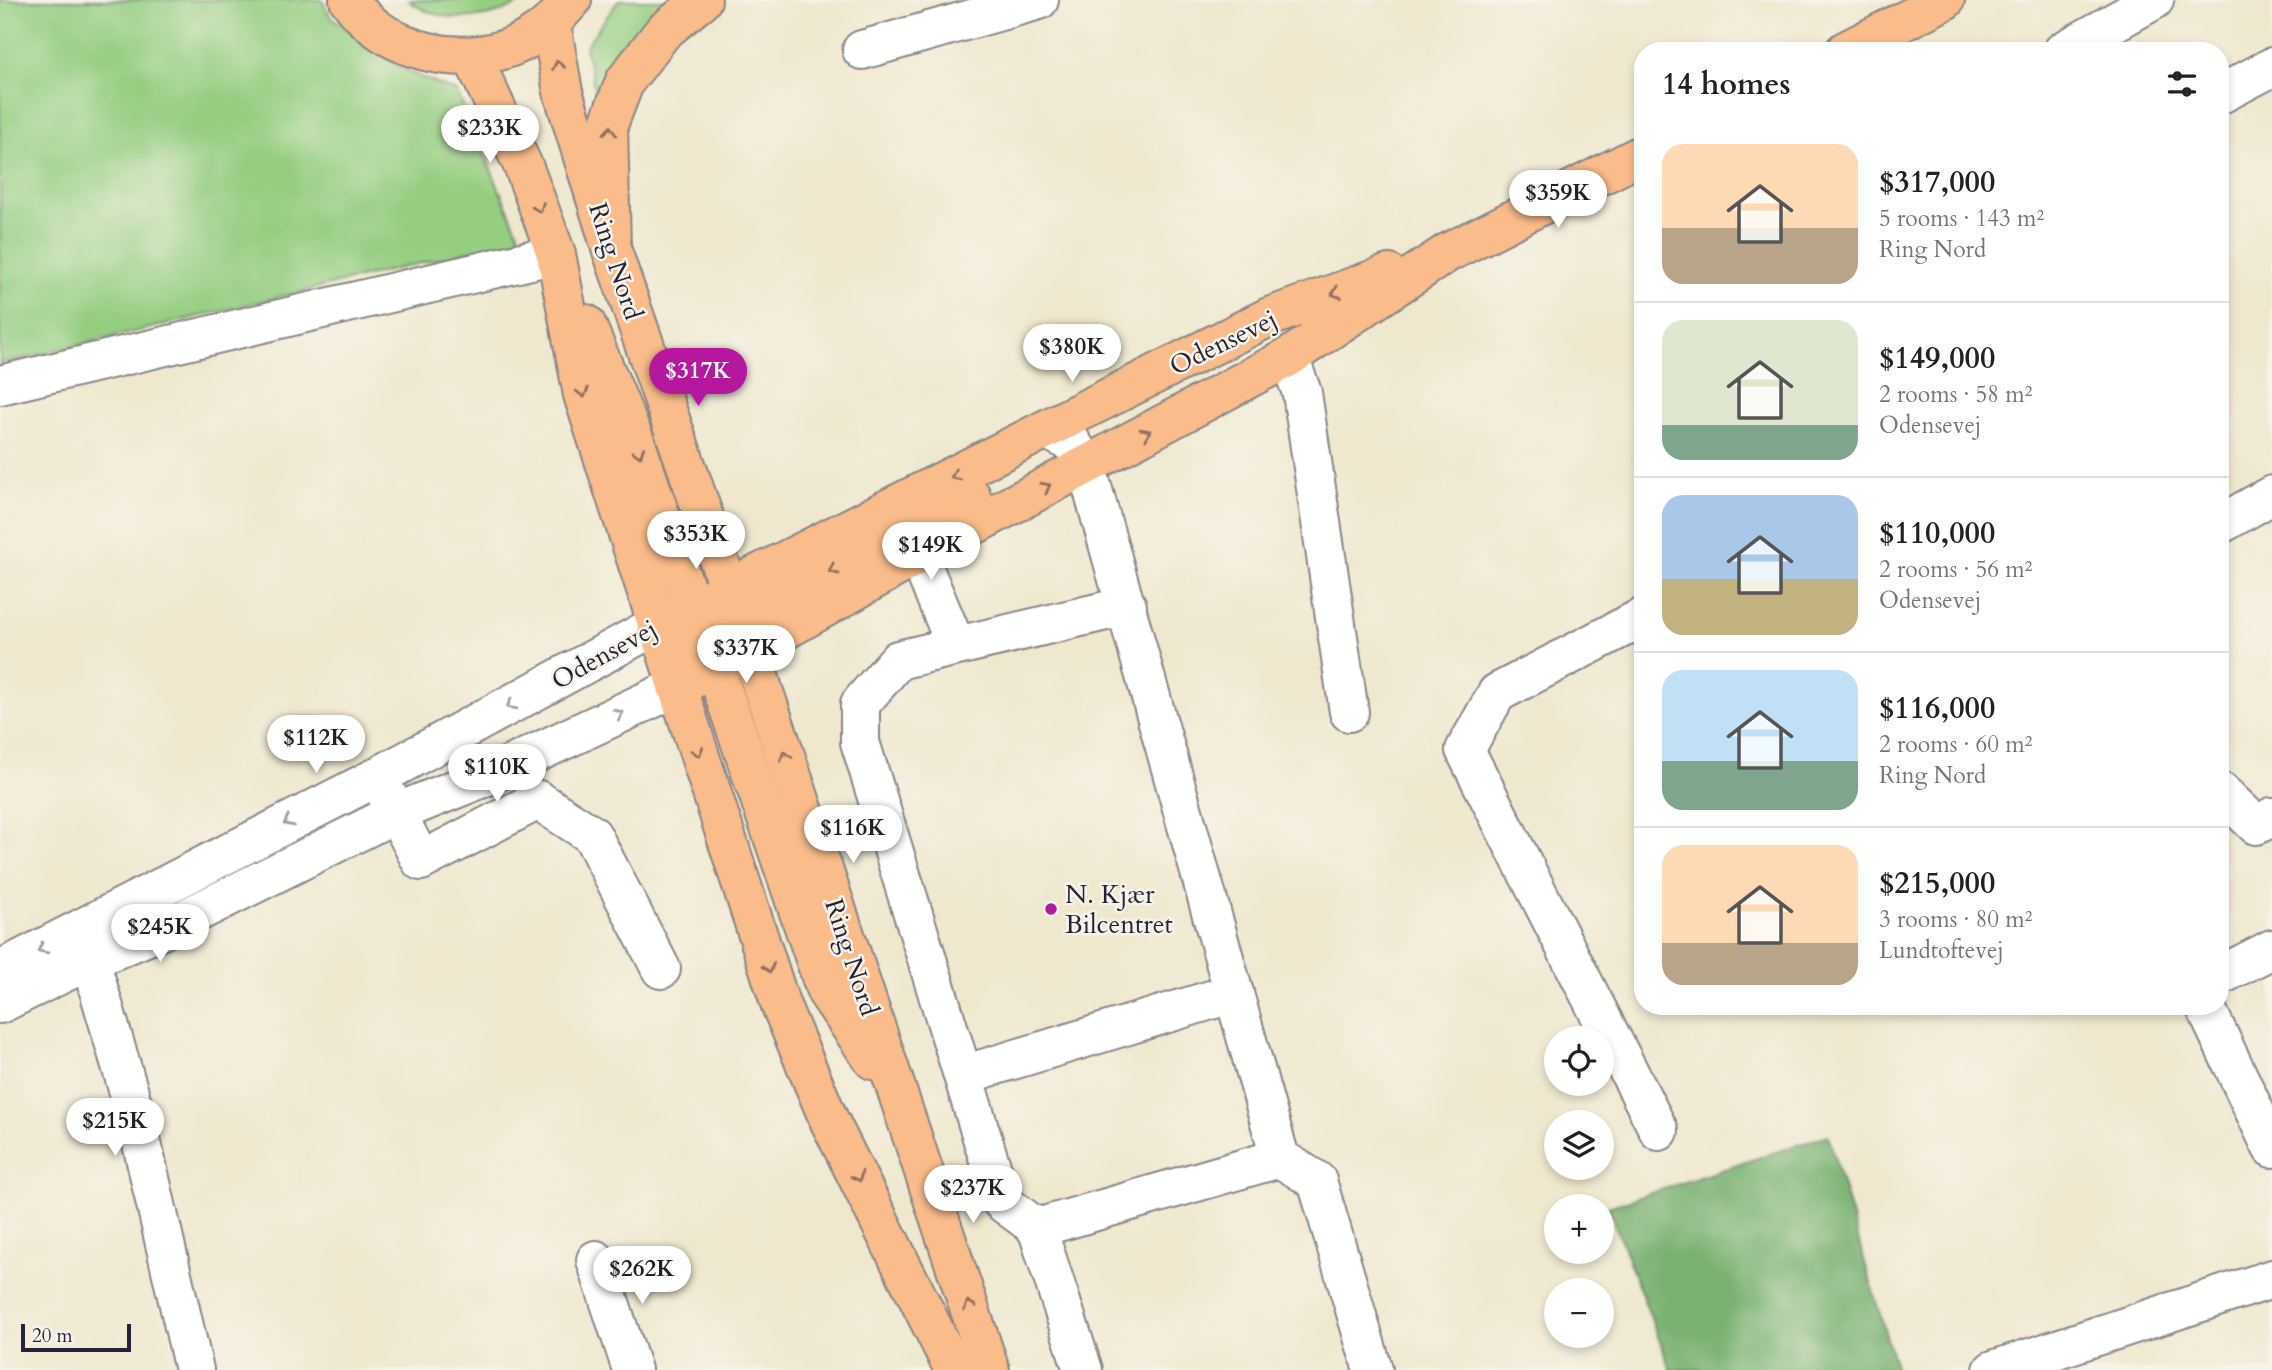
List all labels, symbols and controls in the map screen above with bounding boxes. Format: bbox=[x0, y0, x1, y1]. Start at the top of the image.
one-way arrow bbox=[551, 59, 566, 71]
text: 14 homes bbox=[1662, 64, 1791, 105]
icon: filters bbox=[2163, 65, 2201, 103]
pin: $233K bbox=[441, 106, 539, 165]
text: $233K bbox=[457, 112, 523, 143]
one-way arrow bbox=[602, 125, 617, 136]
text: $317,000 bbox=[1879, 162, 1995, 203]
pin: $359K bbox=[1509, 170, 1607, 230]
icon: home bbox=[1718, 172, 1802, 256]
text: $359K bbox=[1525, 177, 1591, 208]
street label: Ring Nord bbox=[580, 198, 651, 324]
one-way arrow bbox=[531, 201, 545, 213]
text: 5 rooms · 143 m² bbox=[1879, 203, 2044, 234]
text: Ring Nord bbox=[1879, 234, 1986, 265]
one-way arrow bbox=[1331, 284, 1343, 298]
street label: Odensevej bbox=[1164, 301, 1283, 384]
pin: $380K bbox=[1023, 324, 1121, 384]
text: $380K bbox=[1039, 331, 1105, 362]
text: $149,000 bbox=[1879, 338, 1995, 379]
pin: $317K bbox=[649, 348, 747, 408]
icon: home bbox=[1718, 348, 1802, 432]
text: $317K bbox=[665, 355, 731, 386]
text: 2 rooms · 58 m² bbox=[1879, 379, 2032, 410]
one-way arrow bbox=[575, 387, 589, 399]
text: Odensevej bbox=[1879, 410, 1981, 441]
one-way arrow bbox=[1139, 428, 1152, 441]
one-way arrow bbox=[631, 447, 645, 459]
one-way arrow bbox=[950, 467, 962, 481]
one-way arrow bbox=[1038, 482, 1051, 495]
pin: $353K bbox=[647, 512, 745, 571]
text: $110,000 bbox=[1879, 513, 1995, 554]
text: $353K bbox=[663, 518, 729, 549]
pin: $149K bbox=[882, 522, 980, 582]
icon: home bbox=[1718, 523, 1802, 607]
text: $149K bbox=[898, 529, 964, 560]
text: 2 rooms · 56 m² bbox=[1879, 554, 2032, 585]
one-way arrow bbox=[827, 562, 840, 575]
text: Odensevej bbox=[1879, 585, 1981, 616]
street label: Odensevej bbox=[545, 611, 663, 698]
pin: $337K bbox=[697, 626, 795, 685]
text: $337K bbox=[713, 632, 779, 663]
text: $116,000 bbox=[1879, 688, 1995, 729]
one-way arrow bbox=[506, 697, 518, 710]
icon: home bbox=[1718, 698, 1802, 782]
one-way arrow bbox=[612, 708, 625, 722]
pin: $112K bbox=[267, 716, 365, 775]
text: $112K bbox=[283, 722, 349, 753]
text: 2 rooms · 60 m² bbox=[1879, 729, 2032, 760]
pin: $110K bbox=[448, 744, 546, 804]
one-way arrow bbox=[690, 745, 705, 757]
one-way arrow bbox=[779, 750, 793, 762]
text: $110K bbox=[464, 751, 530, 782]
text: Ring Nord bbox=[1879, 760, 1986, 791]
pin: $116K bbox=[804, 806, 902, 865]
text: $116K bbox=[820, 812, 886, 843]
one-way arrow bbox=[283, 814, 296, 828]
text: $215,000 bbox=[1879, 863, 1995, 904]
icon: home bbox=[1718, 873, 1802, 957]
place label: N. Kjær Bilcentret bbox=[1065, 877, 1173, 942]
street label: Ring Nord bbox=[816, 894, 887, 1020]
marker: N. Kjær Bilcentret bbox=[1043, 901, 1059, 917]
pin: $245K bbox=[111, 904, 209, 964]
text: 3 rooms · 80 m² bbox=[1879, 904, 2032, 935]
text: $245K bbox=[127, 911, 193, 942]
text: Lundtoftevej bbox=[1879, 935, 2004, 966]
one-way arrow bbox=[37, 940, 50, 954]
one-way arrow bbox=[760, 962, 775, 974]
map controls bbox=[1544, 1026, 1614, 1348]
button: locate bbox=[1544, 1026, 1614, 1096]
pin: $215K bbox=[66, 1098, 164, 1158]
text: $215K bbox=[82, 1105, 148, 1136]
button: layers bbox=[1544, 1110, 1614, 1180]
pin: $237K bbox=[924, 1166, 1022, 1225]
one-way arrow bbox=[849, 1170, 863, 1182]
text: $237K bbox=[940, 1172, 1006, 1203]
button: + bbox=[1544, 1194, 1614, 1264]
pin: $262K bbox=[593, 1246, 691, 1306]
text: $262K bbox=[609, 1253, 675, 1284]
button: − bbox=[1544, 1278, 1614, 1348]
one-way arrow bbox=[962, 1300, 977, 1312]
scale bar bbox=[21, 1321, 131, 1353]
text: 20 m bbox=[32, 1323, 73, 1349]

